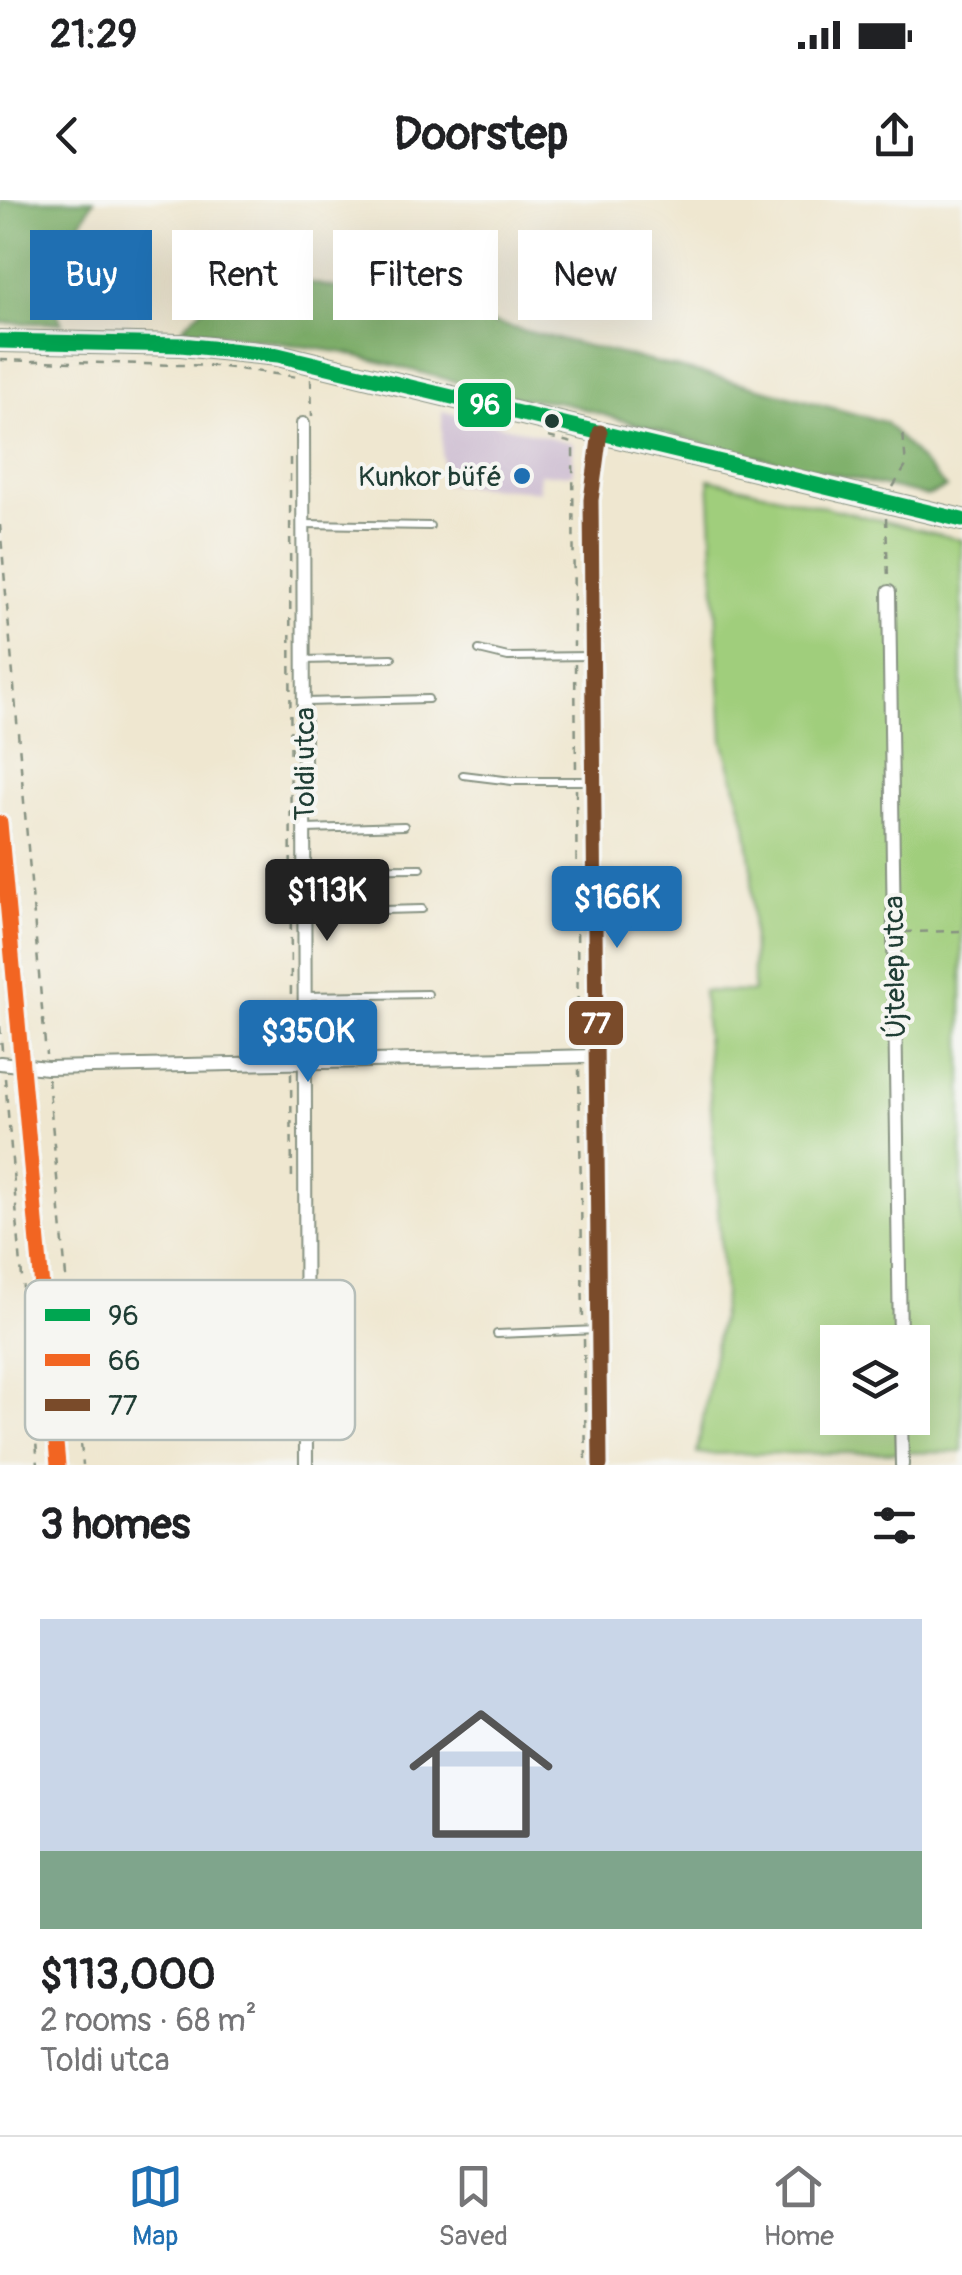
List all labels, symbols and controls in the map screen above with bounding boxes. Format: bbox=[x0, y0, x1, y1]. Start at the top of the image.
text: 21:29 bbox=[50, 11, 137, 59]
text: Doorstep bbox=[394, 107, 568, 163]
icon: back bbox=[40, 108, 95, 163]
icon: share bbox=[867, 108, 922, 163]
chip: Buy bbox=[30, 230, 152, 320]
chip: Rent bbox=[172, 230, 313, 320]
chip: Filters bbox=[333, 230, 498, 320]
chip: New bbox=[518, 230, 652, 320]
line badge: 96 bbox=[456, 381, 513, 429]
text: 96 bbox=[470, 388, 500, 423]
unlabelled marker bbox=[542, 411, 562, 431]
place label: Kunkor büfé bbox=[358, 460, 502, 495]
marker: Kunkor büfé bbox=[511, 465, 533, 487]
street label: Toldi utca bbox=[288, 707, 323, 821]
pin: $113K bbox=[257, 859, 397, 944]
pin: $166K bbox=[547, 866, 687, 951]
text: $113K bbox=[287, 871, 367, 911]
text: $166K bbox=[574, 878, 660, 918]
street label: Újtelep utca bbox=[877, 895, 914, 1039]
line badge: 77 bbox=[567, 999, 625, 1047]
pin: $350K bbox=[238, 1000, 378, 1085]
text: 77 bbox=[581, 1007, 611, 1042]
text: $350K bbox=[261, 1012, 355, 1052]
legend bbox=[25, 1280, 355, 1440]
text: 96 bbox=[108, 1299, 139, 1334]
map controls bbox=[820, 1325, 930, 1435]
button: layers bbox=[820, 1325, 930, 1435]
text: 66 bbox=[108, 1344, 141, 1379]
text: 77 bbox=[108, 1389, 138, 1424]
icon: filters bbox=[867, 1498, 922, 1553]
text: 3 homes bbox=[40, 1499, 190, 1551]
icon: home bbox=[391, 1684, 571, 1864]
text: $113,000 bbox=[40, 1949, 216, 2001]
text: 2 rooms · 68 m² bbox=[40, 2001, 257, 2041]
text: Toldi utca bbox=[40, 2041, 170, 2081]
tab: Map bbox=[128, 2159, 183, 2254]
tab: Saved bbox=[438, 2159, 508, 2254]
tab: Home bbox=[764, 2159, 834, 2254]

